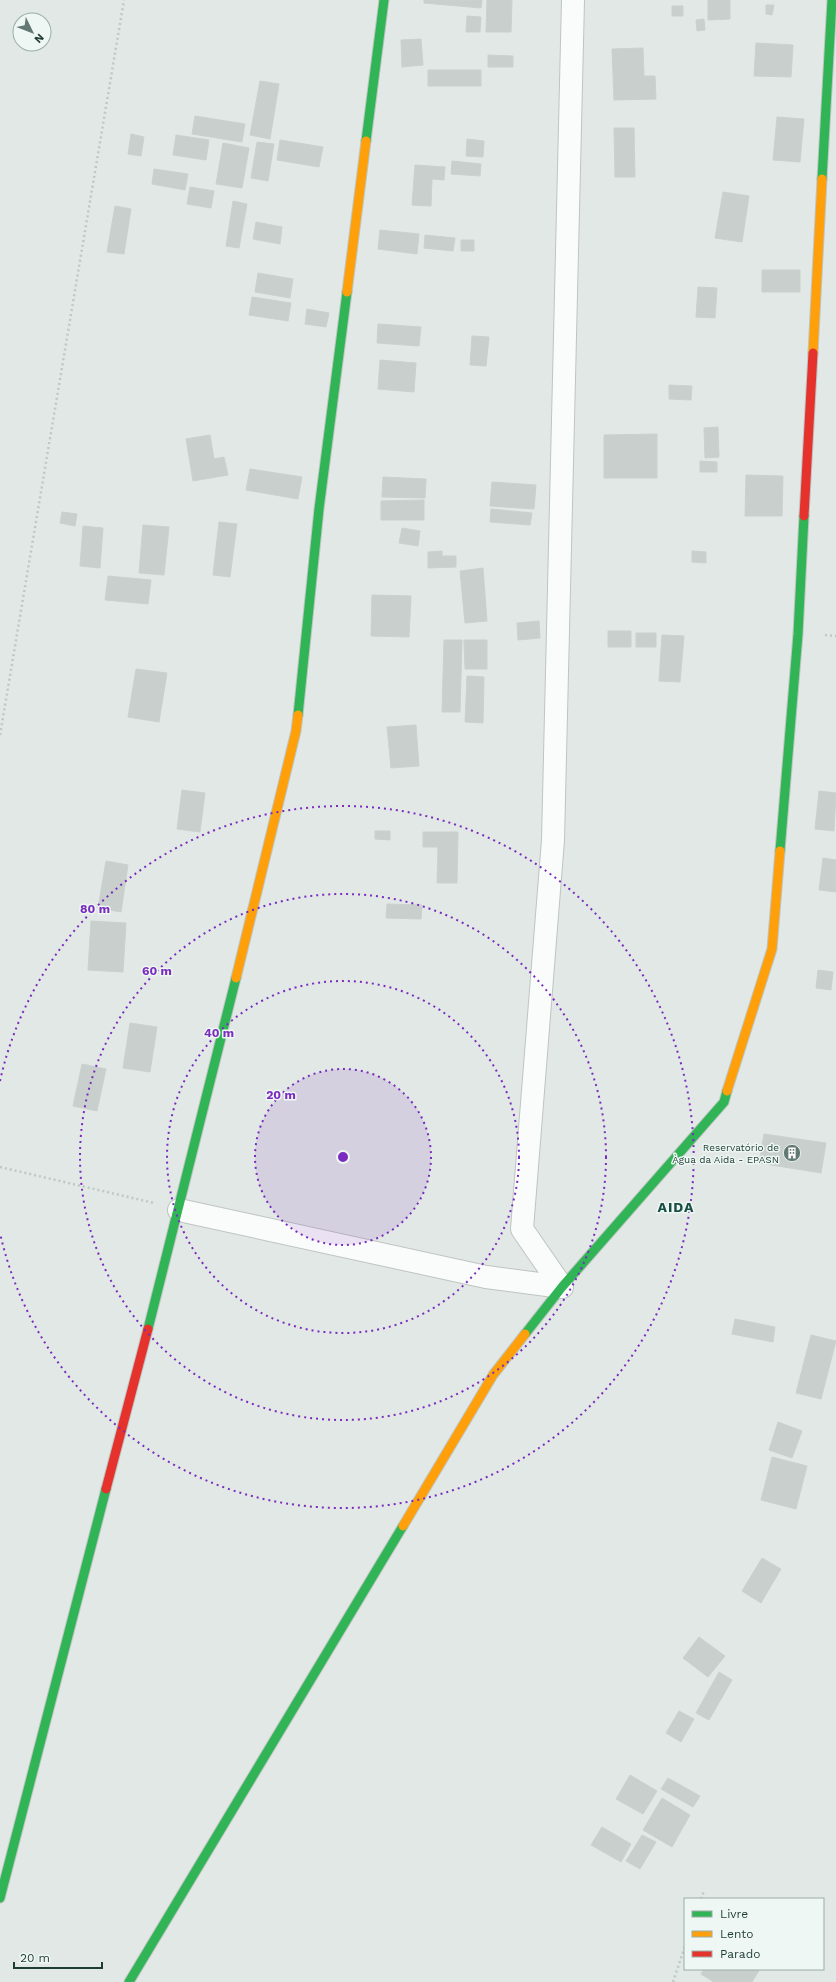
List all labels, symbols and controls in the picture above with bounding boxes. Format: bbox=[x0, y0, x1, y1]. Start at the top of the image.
north arrow bbox=[12, 12, 52, 52]
text: N bbox=[31, 31, 46, 46]
text: 80 m bbox=[80, 902, 110, 916]
text: 60 m bbox=[142, 964, 172, 978]
text: 40 m bbox=[204, 1026, 234, 1040]
text: 20 m bbox=[266, 1088, 296, 1102]
place label: Reservatório de Àgua da Aida - EPASN bbox=[672, 1142, 779, 1165]
building icon: Reservatório de Àgua da Aida - EPASN bbox=[782, 1143, 802, 1163]
centre of rings bbox=[336, 1150, 350, 1164]
district label: AIDA bbox=[657, 1199, 695, 1215]
legend bbox=[684, 1898, 824, 1970]
text: Livre bbox=[720, 1907, 748, 1921]
text: Lento bbox=[720, 1927, 754, 1941]
scale bar bbox=[14, 1944, 102, 1970]
text: Parado bbox=[720, 1947, 760, 1961]
text: 20 m bbox=[20, 1951, 50, 1965]

